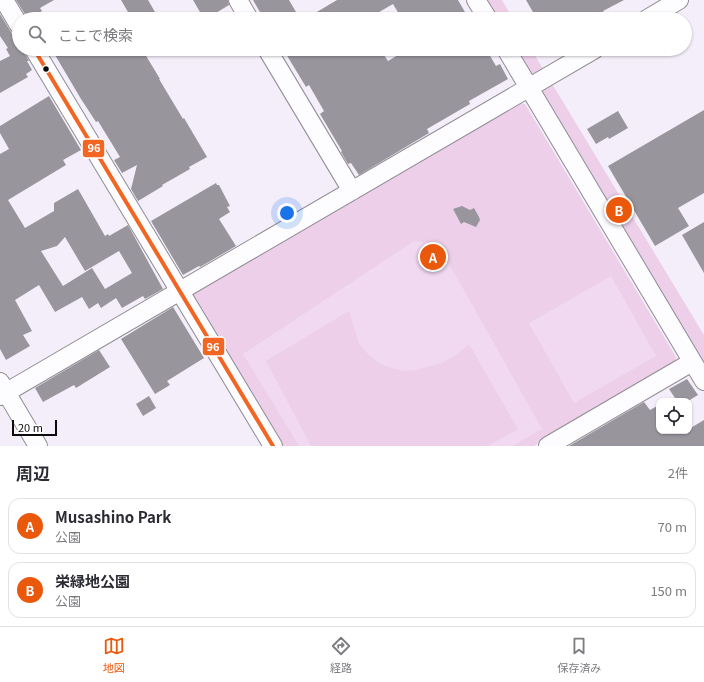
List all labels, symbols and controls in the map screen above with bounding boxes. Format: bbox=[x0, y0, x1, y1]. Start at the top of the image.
search box bbox=[12, 12, 692, 56]
icon: search bbox=[26, 23, 48, 45]
text: ここで検索 bbox=[58, 24, 133, 45]
unlabelled marker bbox=[41, 64, 51, 74]
line badge: 96 bbox=[82, 139, 105, 158]
text: 96 bbox=[88, 139, 101, 155]
pin: B bbox=[606, 195, 632, 225]
your location bbox=[277, 203, 297, 223]
pin: A bbox=[420, 242, 446, 272]
line badge: 96 bbox=[202, 337, 225, 356]
text: 96 bbox=[207, 338, 220, 354]
map controls bbox=[656, 398, 692, 434]
button: locate bbox=[656, 398, 692, 434]
scale bar bbox=[12, 418, 57, 437]
text: 20 m bbox=[18, 419, 43, 435]
text: 周辺 bbox=[16, 460, 50, 485]
text: 2件 bbox=[668, 463, 688, 482]
text: Musashino Park bbox=[55, 506, 171, 527]
text: A bbox=[26, 517, 34, 536]
text: 70 m bbox=[658, 517, 687, 536]
text: 公園 bbox=[55, 527, 81, 546]
text: 栄緑地公園 bbox=[55, 570, 130, 591]
text: B bbox=[26, 581, 34, 600]
text: 150 m bbox=[650, 581, 687, 600]
text: 公園 bbox=[55, 591, 81, 610]
tab: 地図 bbox=[103, 635, 125, 675]
tab: 経路 bbox=[330, 635, 352, 675]
tab: 保存済み bbox=[557, 635, 601, 675]

